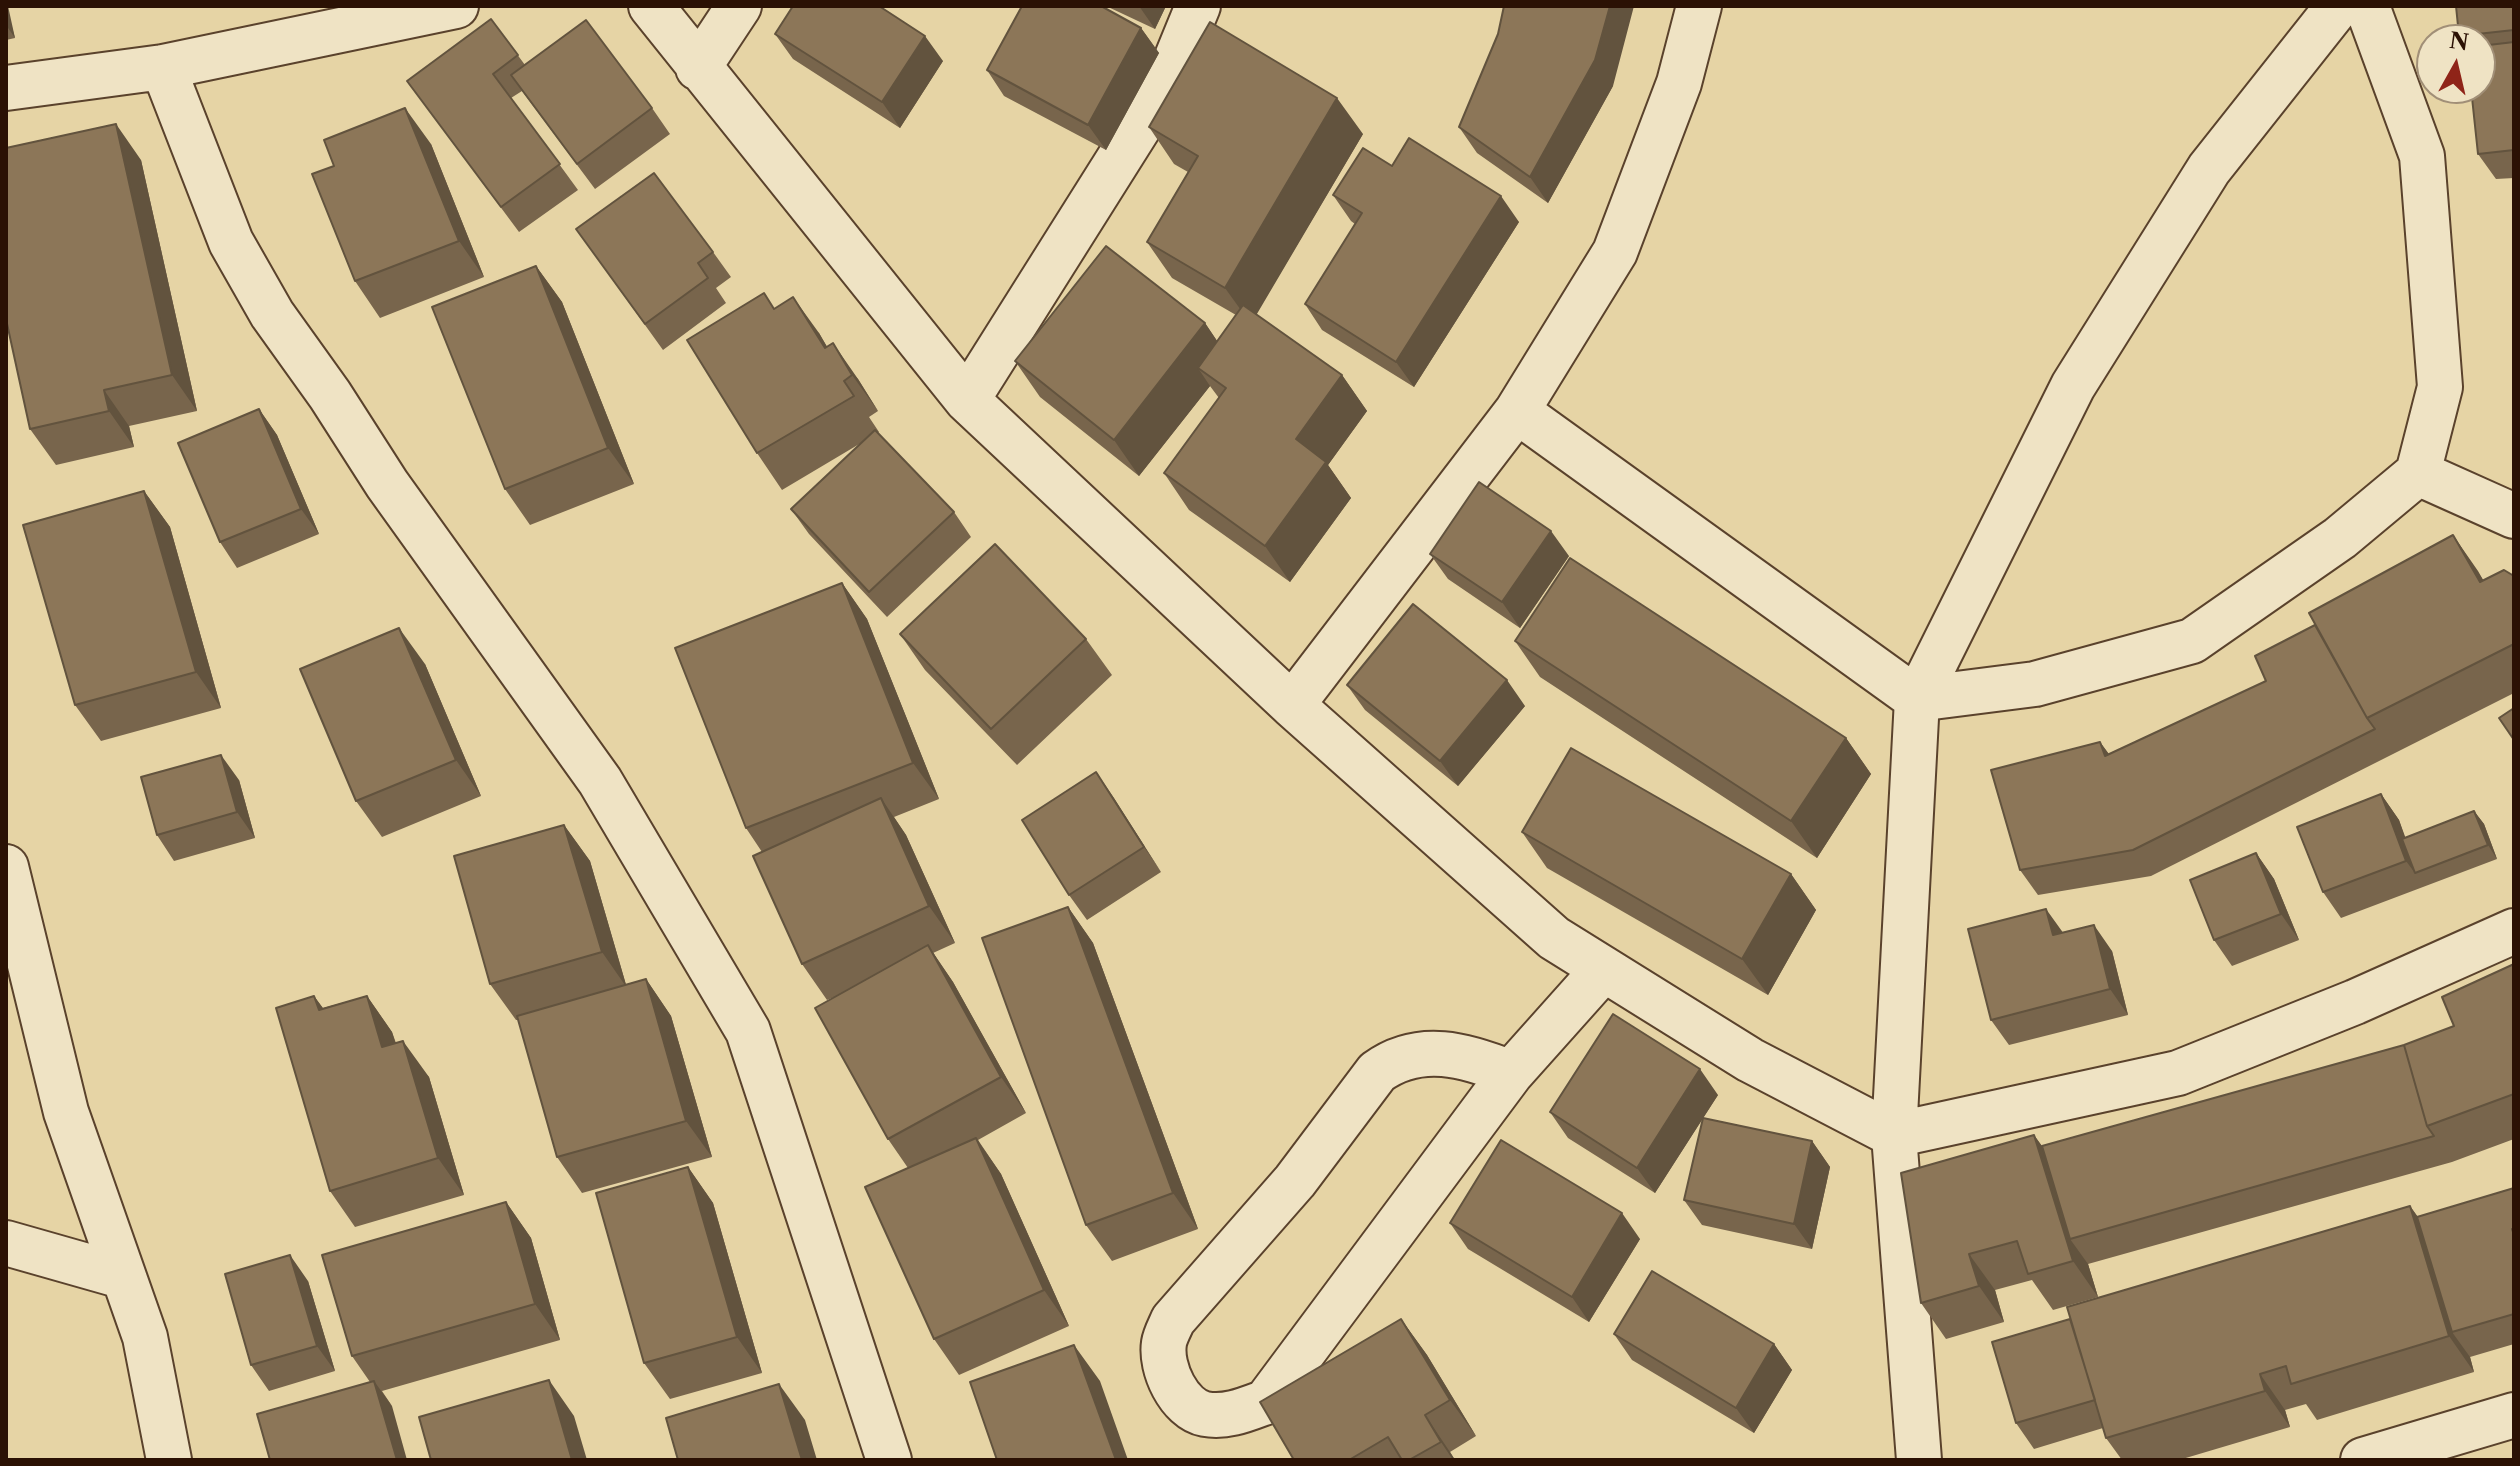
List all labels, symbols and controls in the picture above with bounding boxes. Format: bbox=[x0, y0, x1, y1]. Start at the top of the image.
north arrow bbox=[2416, 24, 2496, 104]
text: N bbox=[2448, 27, 2470, 56]

